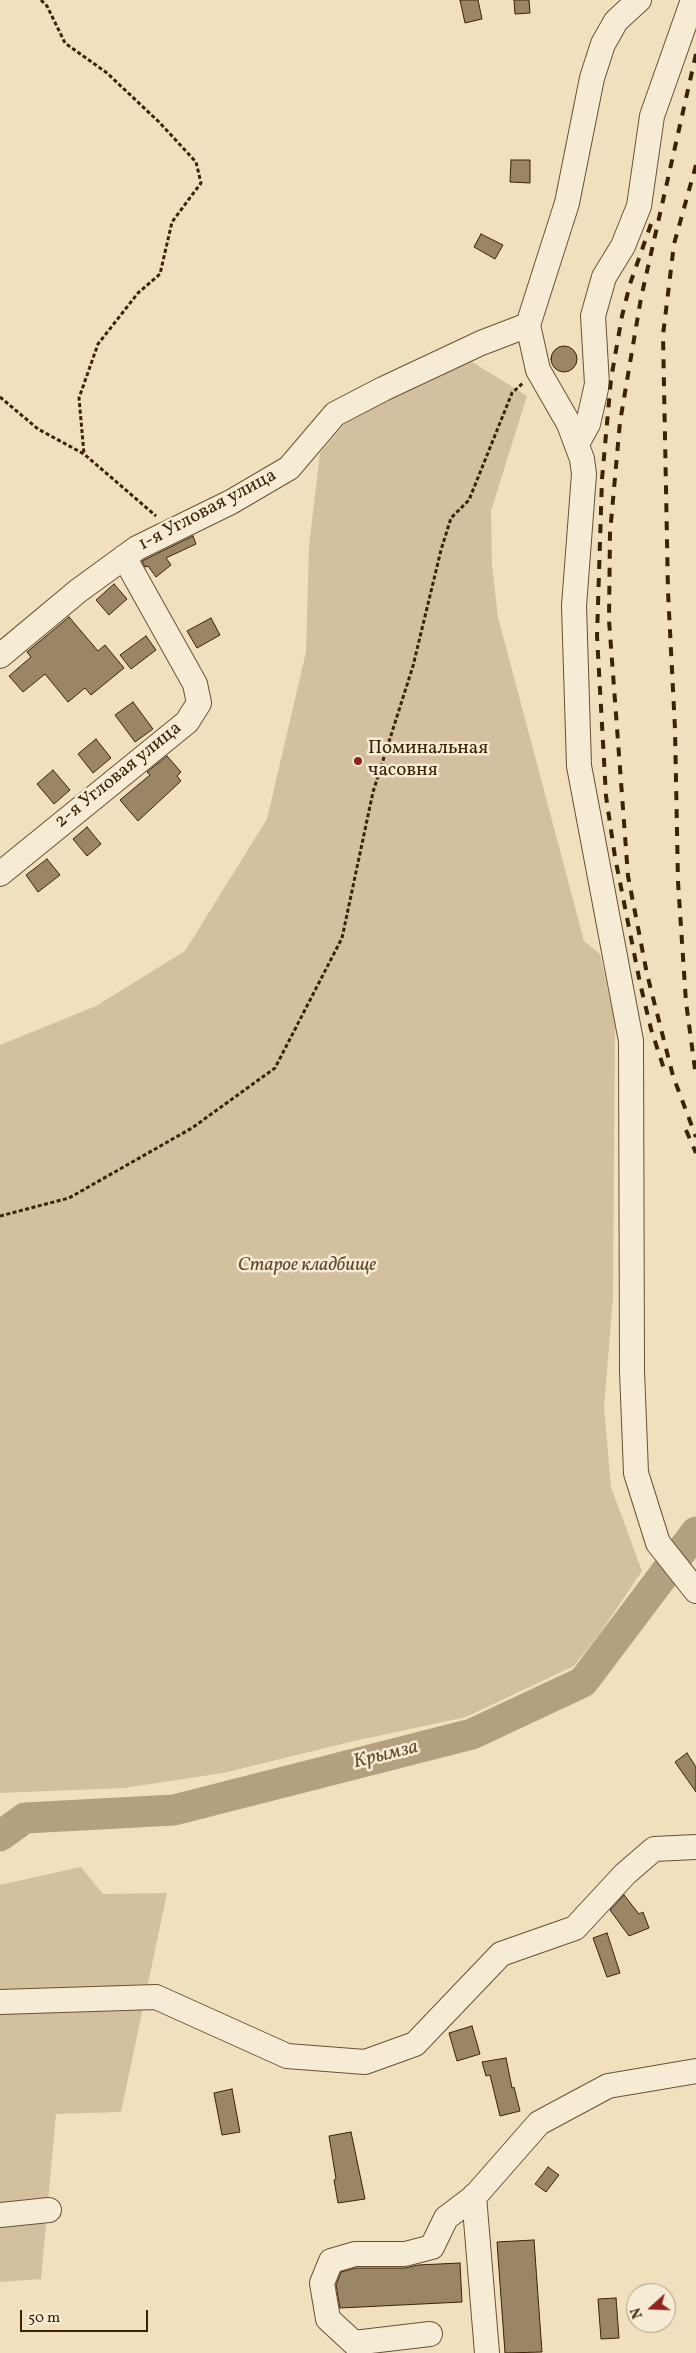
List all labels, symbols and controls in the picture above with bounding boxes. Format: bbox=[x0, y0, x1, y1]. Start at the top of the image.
street label: 1-я Угловая улица bbox=[135, 465, 281, 557]
street label: 2-я Угловая улица bbox=[51, 718, 187, 834]
place label: Поминальная часовня bbox=[368, 739, 488, 783]
marker: Поминальная часовня bbox=[352, 755, 364, 767]
park label: Старое кладбище bbox=[238, 1256, 376, 1278]
water label: Крымза bbox=[351, 1736, 421, 1776]
north arrow bbox=[626, 2283, 676, 2333]
scale bar bbox=[22, 2300, 150, 2332]
text: N bbox=[627, 2305, 648, 2321]
text: 50 m bbox=[28, 2308, 60, 2329]

